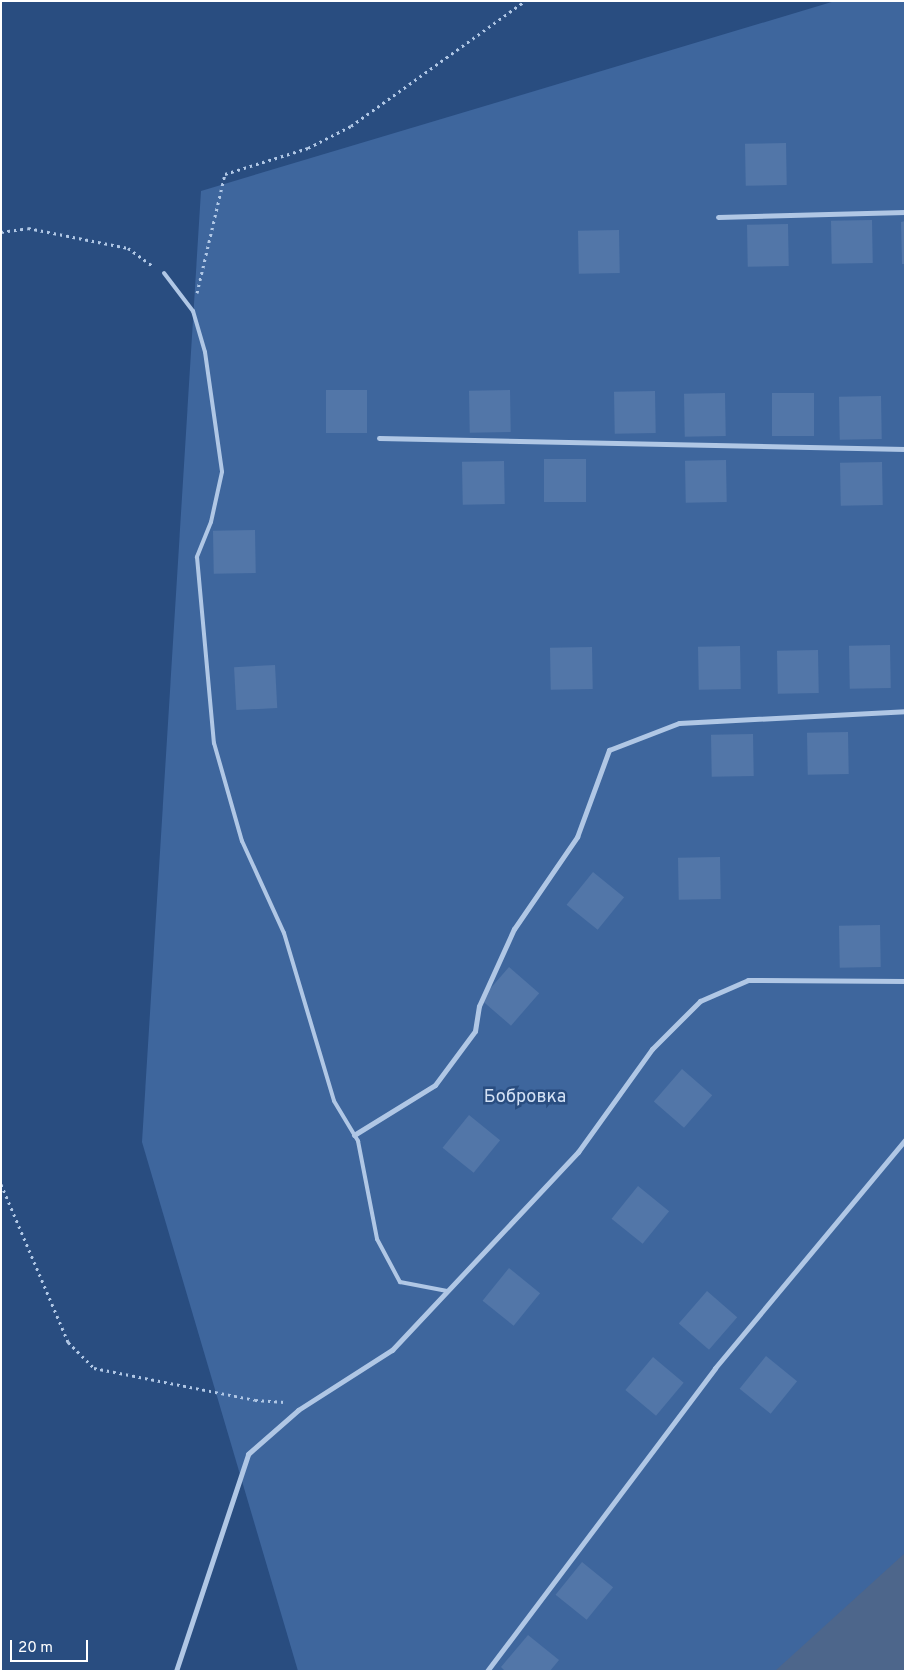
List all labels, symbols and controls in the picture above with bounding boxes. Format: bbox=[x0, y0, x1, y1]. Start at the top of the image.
park label: Бобровка bbox=[484, 1087, 566, 1109]
scale bar bbox=[12, 1630, 90, 1662]
text: 20 m bbox=[18, 1639, 53, 1658]

